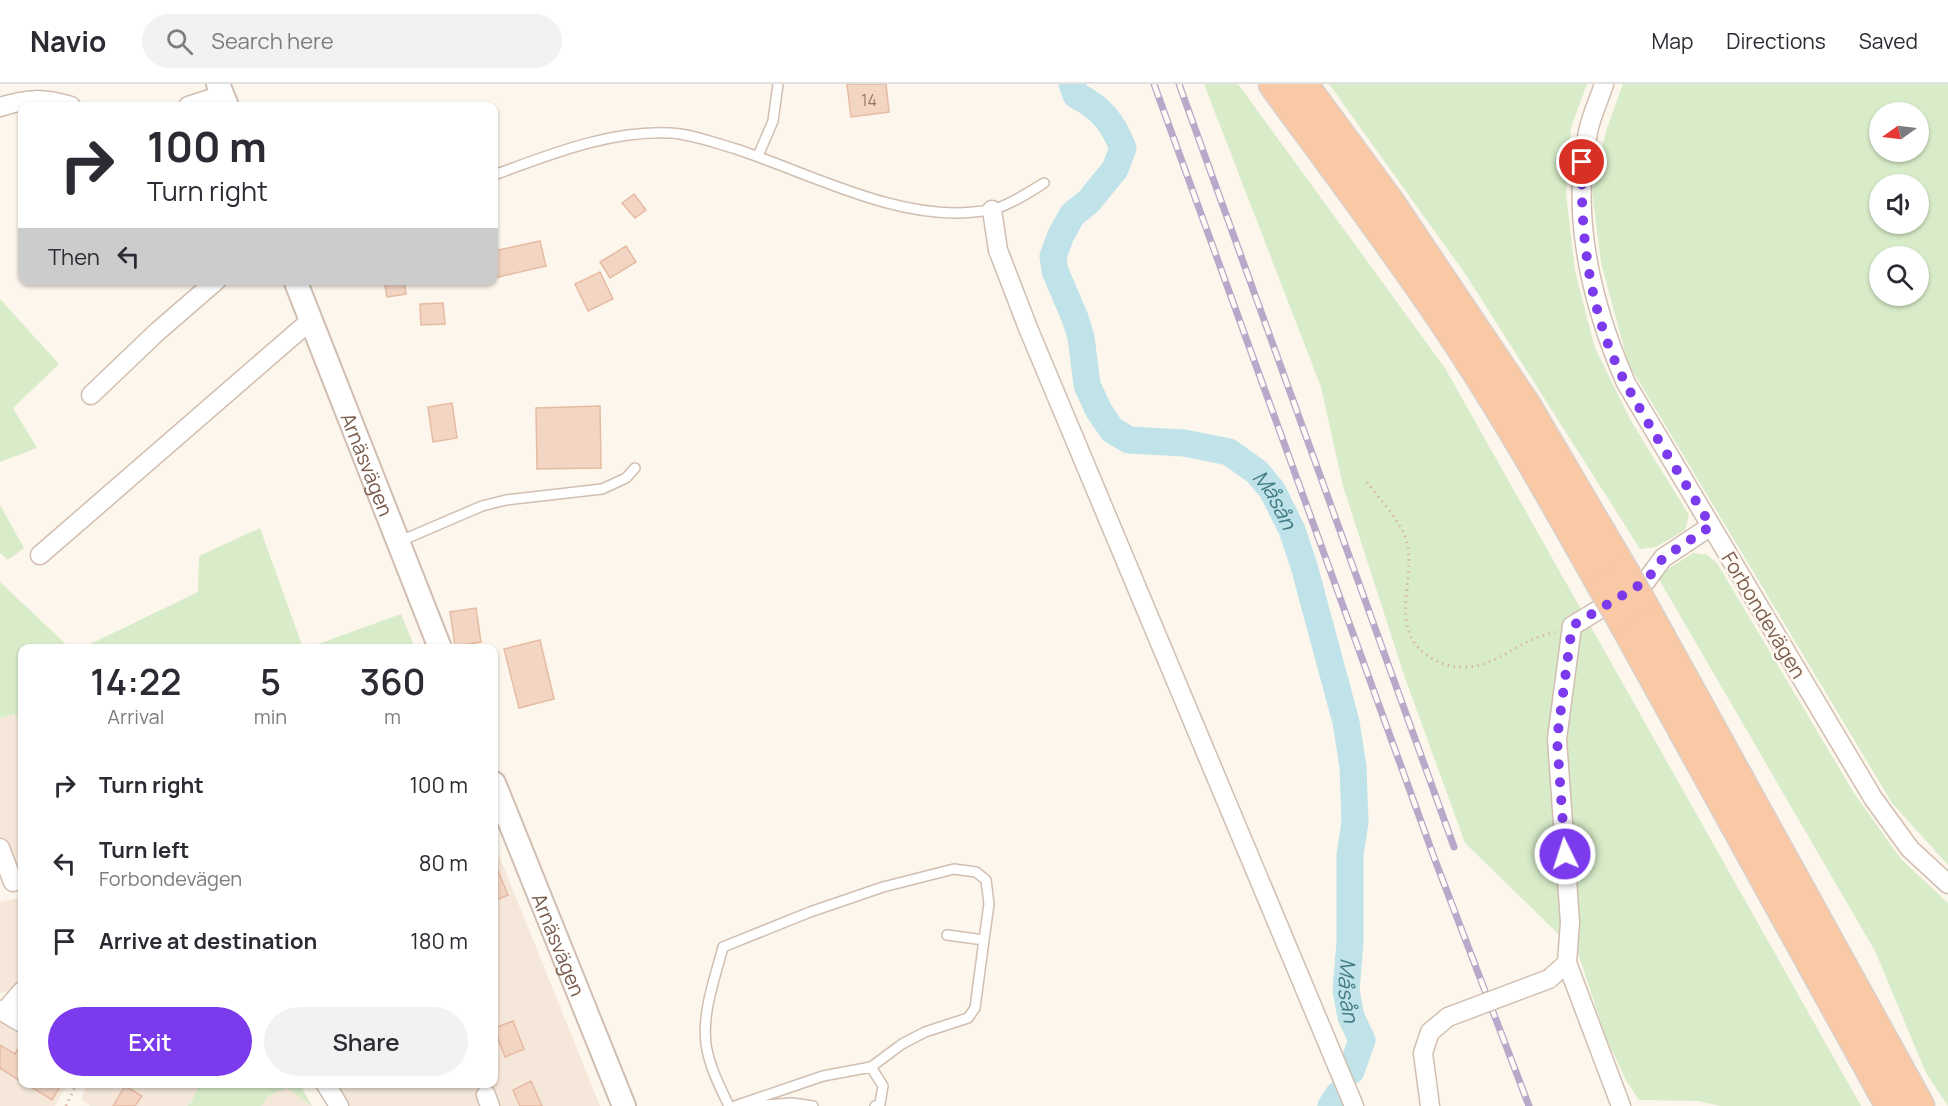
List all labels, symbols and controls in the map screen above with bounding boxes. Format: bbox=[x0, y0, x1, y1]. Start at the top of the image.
search box bbox=[142, 14, 562, 68]
text: Navio bbox=[30, 22, 106, 60]
icon: search bbox=[163, 25, 196, 58]
text: Search here bbox=[211, 26, 334, 56]
text: Map bbox=[1652, 27, 1693, 55]
text: Directions bbox=[1726, 27, 1826, 55]
text: Saved bbox=[1859, 27, 1918, 55]
house number: 14 bbox=[861, 89, 877, 111]
north arrow bbox=[1869, 102, 1929, 162]
map controls bbox=[1869, 102, 1929, 306]
text: 100 m bbox=[147, 117, 267, 175]
icon: right bbox=[48, 126, 126, 204]
pin bbox=[1556, 136, 1607, 187]
icon: arrive bbox=[1565, 145, 1598, 178]
text: Turn right bbox=[147, 172, 268, 209]
button: sound bbox=[1869, 174, 1929, 234]
icon: left bbox=[112, 240, 145, 273]
text: Then bbox=[48, 242, 100, 272]
button: search bbox=[1869, 246, 1929, 306]
street label: Arnäsvägen bbox=[335, 409, 400, 520]
water label: Måsån bbox=[1247, 464, 1304, 535]
street label: Forbondevägen bbox=[1716, 547, 1812, 683]
text: 14:22 bbox=[90, 657, 181, 706]
text: 5 bbox=[260, 657, 281, 706]
text: 360 bbox=[360, 657, 426, 706]
text: Arrival bbox=[107, 703, 164, 730]
text: min bbox=[254, 703, 287, 730]
text: m bbox=[384, 703, 401, 730]
icon: right bbox=[48, 769, 81, 802]
text: Turn right bbox=[99, 770, 204, 800]
text: 100 m bbox=[410, 770, 468, 800]
position arrow bbox=[1533, 822, 1597, 886]
text: Turn left bbox=[99, 835, 189, 865]
icon: left bbox=[48, 847, 81, 880]
text: 80 m bbox=[419, 848, 468, 878]
text: Forbondevägen bbox=[99, 865, 242, 892]
street label: Arnäsvägen bbox=[526, 889, 592, 1000]
icon: arrive bbox=[48, 925, 81, 958]
text: Arrive at destination bbox=[99, 926, 317, 956]
text: 180 m bbox=[410, 926, 468, 956]
water label: Måsån bbox=[1332, 957, 1366, 1026]
button: Exit bbox=[48, 1007, 252, 1076]
button: Share bbox=[264, 1007, 468, 1076]

